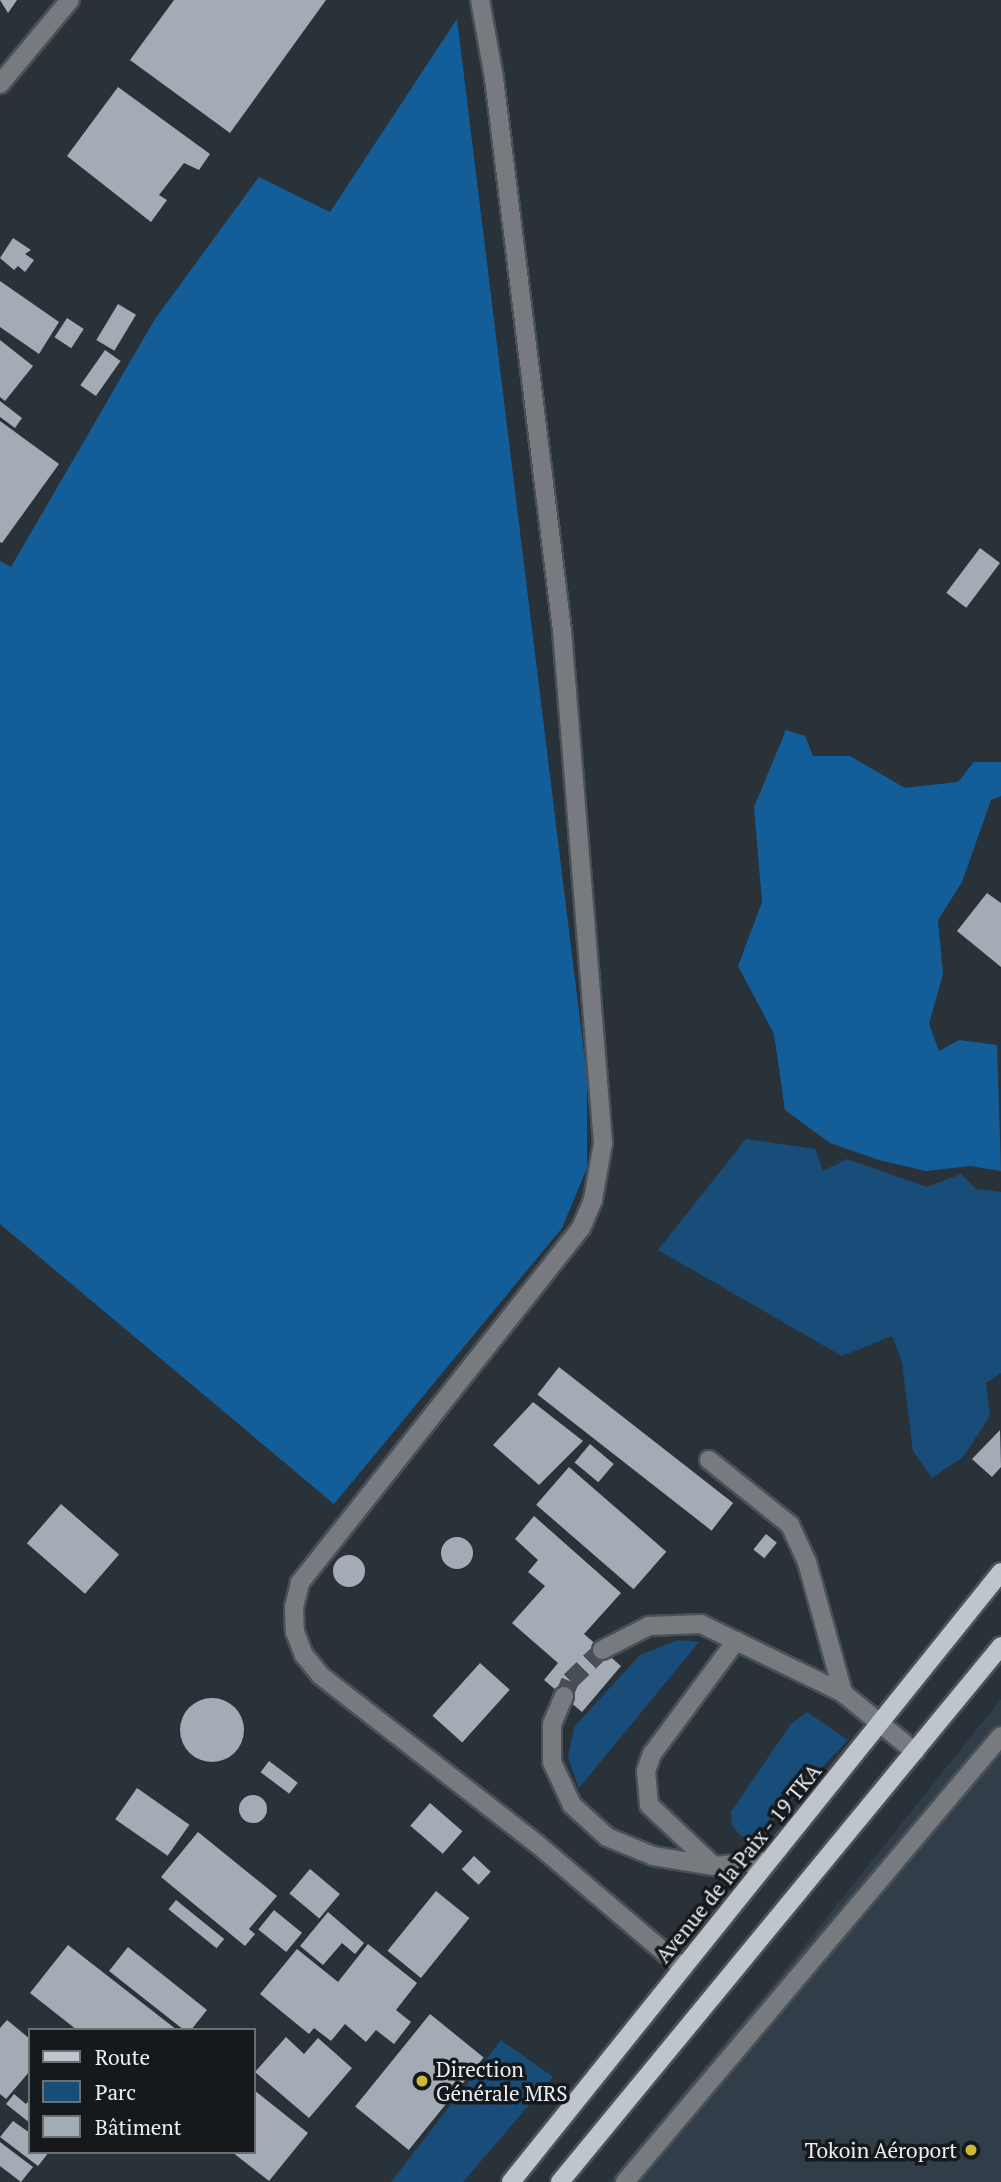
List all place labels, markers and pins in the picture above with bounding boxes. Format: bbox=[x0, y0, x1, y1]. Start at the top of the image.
place label: Direction Générale MRS bbox=[436, 2056, 568, 2106]
marker: Direction Générale MRS bbox=[414, 2073, 430, 2089]
place label: Tokoin Aéroport bbox=[804, 2137, 957, 2163]
marker: Tokoin Aéroport bbox=[963, 2142, 979, 2158]

